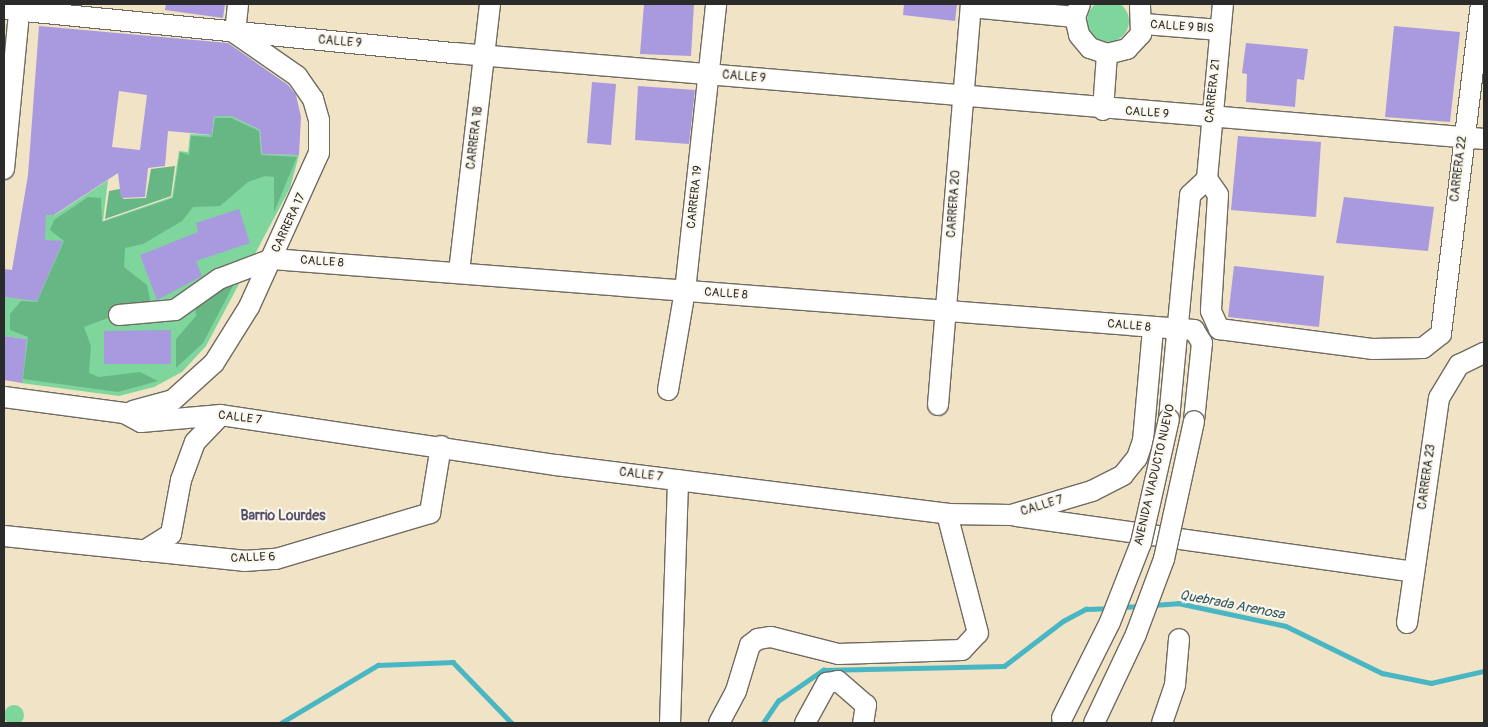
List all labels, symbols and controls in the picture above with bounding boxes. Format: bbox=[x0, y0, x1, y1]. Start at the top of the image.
street label: CALLE 9 BIS bbox=[1150, 18, 1214, 36]
street label: CALLE 9 bbox=[318, 33, 362, 51]
street label: CARRERA 21 bbox=[1202, 58, 1224, 124]
street label: CALLE 9 bbox=[722, 68, 766, 86]
street label: CALLE 9 bbox=[1125, 104, 1169, 122]
street label: CARRERA 18 bbox=[464, 106, 486, 170]
street label: CARRERA 22 bbox=[1448, 135, 1470, 203]
street label: CARRERA 19 bbox=[685, 165, 705, 229]
street label: CARRERA 20 bbox=[944, 170, 964, 238]
street label: CARRERA 17 bbox=[269, 191, 309, 255]
street label: CALLE 8 bbox=[300, 253, 344, 271]
street label: CALLE 8 bbox=[704, 285, 748, 303]
street label: CALLE 8 bbox=[1107, 317, 1151, 335]
street label: AVENIDA VIADUCTO NUEVO bbox=[1132, 403, 1178, 547]
street label: CALLE 7 bbox=[217, 408, 263, 428]
street label: CARRERA 23 bbox=[1415, 443, 1439, 511]
street label: CALLE 7 bbox=[618, 465, 664, 485]
street label: CALLE 7 bbox=[1019, 493, 1065, 519]
district label: Barrio Lourdes bbox=[241, 508, 325, 524]
street label: CALLE 6 bbox=[230, 550, 276, 566]
water label: Quebrada Arenosa bbox=[1178, 587, 1286, 623]

